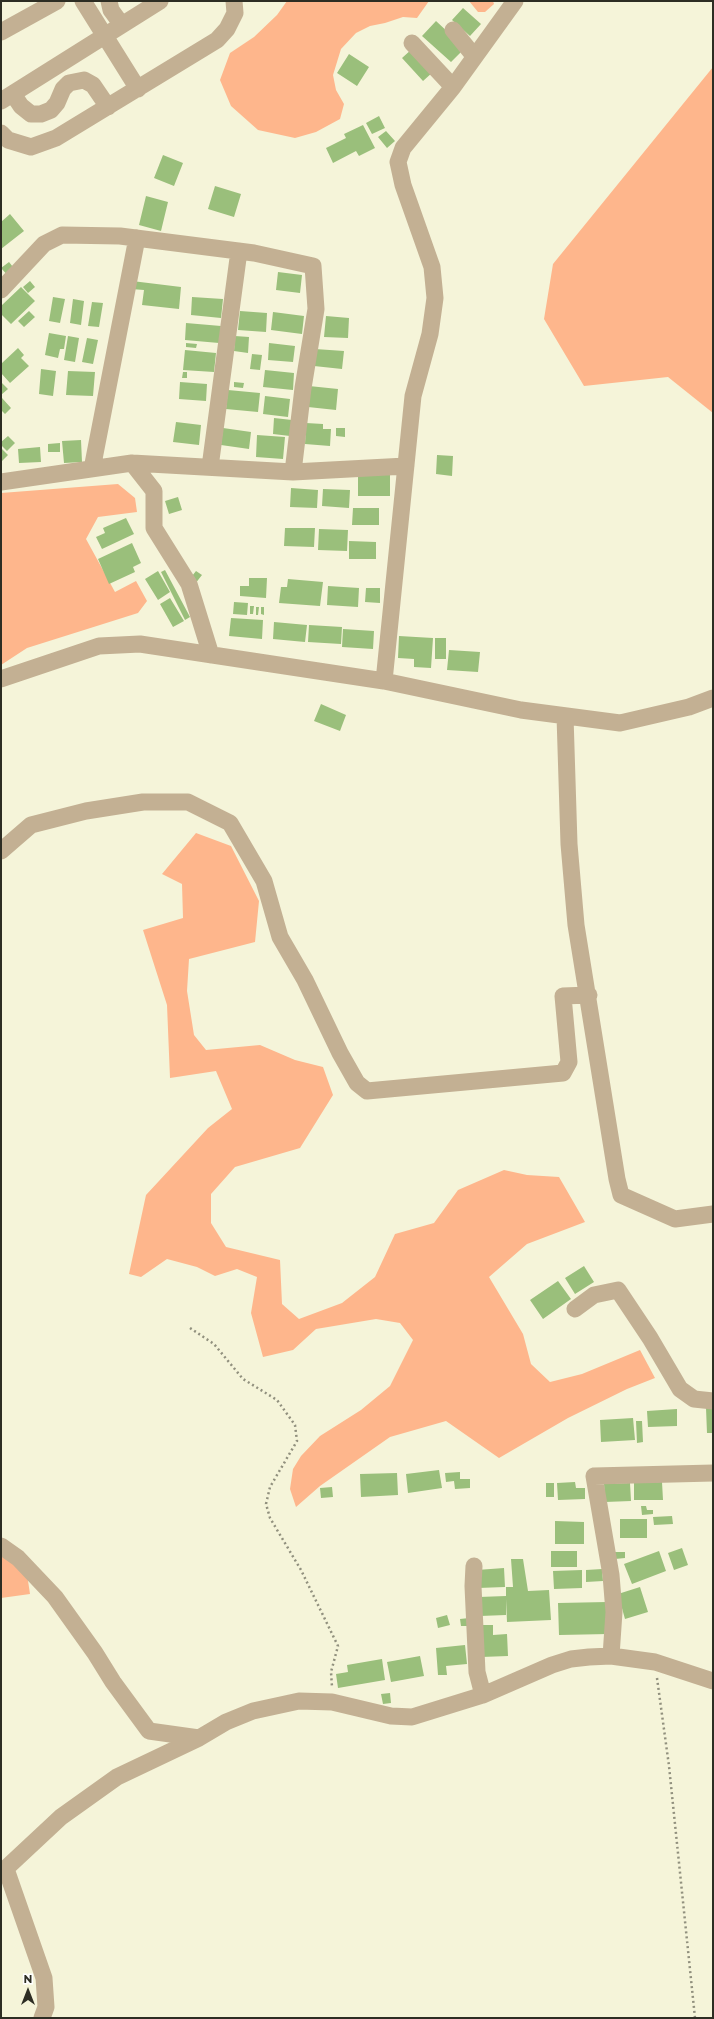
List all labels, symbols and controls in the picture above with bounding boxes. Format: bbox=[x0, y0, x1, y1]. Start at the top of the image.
north arrow bbox=[8, 1971, 48, 2011]
text: N bbox=[24, 1972, 32, 1986]

